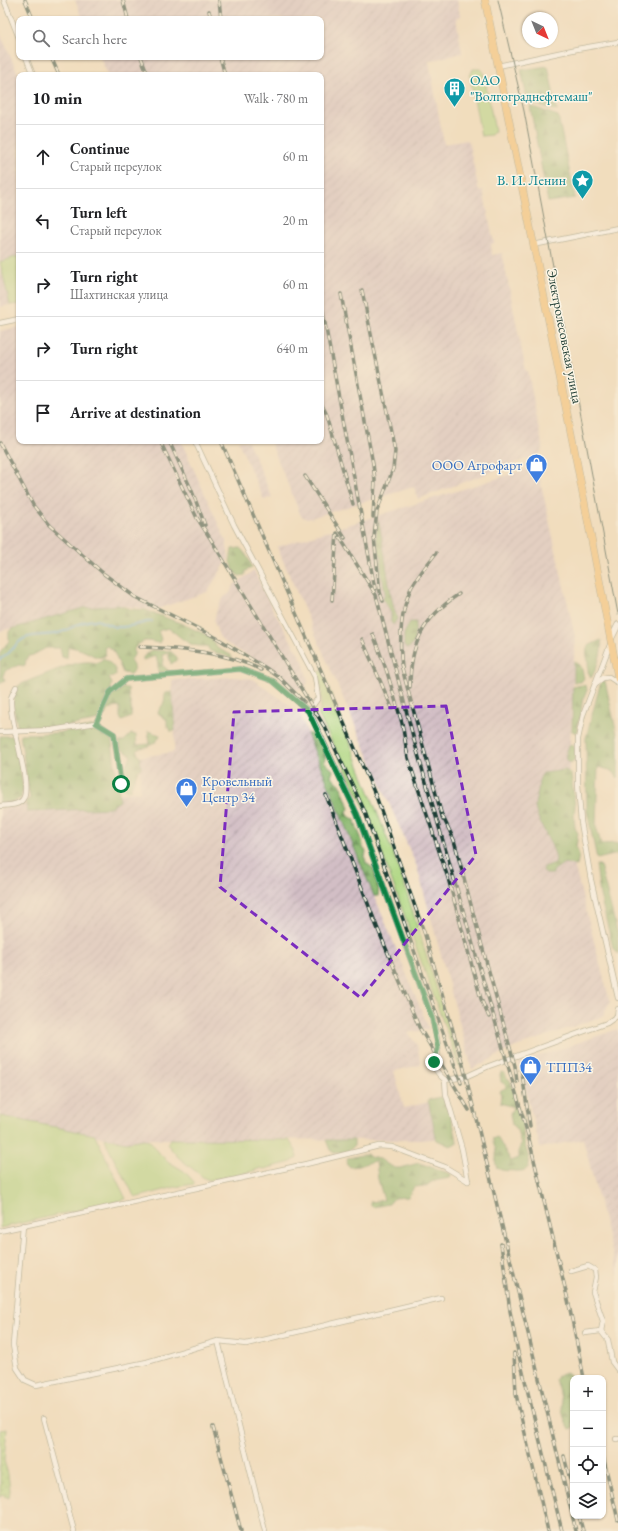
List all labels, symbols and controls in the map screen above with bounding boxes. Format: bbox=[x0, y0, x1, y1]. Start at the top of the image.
north arrow bbox=[522, 12, 558, 48]
search box bbox=[16, 16, 324, 60]
icon: search bbox=[30, 27, 52, 49]
text: Search here bbox=[62, 29, 127, 48]
place label: ОАО "Волгограднефтемаш" bbox=[470, 71, 593, 105]
building icon: ОАО "Волгограднефтемаш" bbox=[441, 75, 467, 108]
text: 10 min bbox=[32, 87, 82, 109]
text: Walk · 780 m bbox=[244, 90, 308, 107]
text: Continue bbox=[70, 139, 130, 158]
icon: ahead bbox=[32, 146, 54, 168]
text: 60 m bbox=[283, 148, 308, 165]
text: Старый переулок bbox=[70, 158, 162, 175]
place icon: В. И. Ленин bbox=[569, 167, 595, 200]
place label: В. И. Ленин bbox=[497, 171, 566, 189]
text: Turn left bbox=[70, 203, 127, 222]
icon: left bbox=[32, 210, 54, 232]
text: 20 m bbox=[283, 212, 308, 229]
text: Старый переулок bbox=[70, 222, 162, 239]
text: Turn right bbox=[70, 267, 138, 286]
street label: Электролесовская улица bbox=[543, 267, 587, 405]
icon: right bbox=[32, 274, 54, 296]
text: 60 m bbox=[283, 276, 308, 293]
text: Шахтинская улица bbox=[70, 286, 168, 303]
icon: right bbox=[32, 338, 54, 360]
text: Turn right bbox=[70, 339, 138, 358]
text: 640 m bbox=[277, 340, 308, 357]
icon: arrive bbox=[32, 402, 54, 424]
text: Arrive at destination bbox=[70, 403, 201, 422]
shop icon: ООО Агрофарт bbox=[524, 452, 550, 485]
place label: ООО Агрофарт bbox=[432, 456, 522, 474]
place label: Кровельный Центр 34 bbox=[202, 772, 273, 806]
route start bbox=[112, 775, 130, 793]
shop icon: Кровельный Центр 34 bbox=[174, 776, 200, 809]
route end bbox=[425, 1053, 443, 1071]
shop icon: ТПП34 bbox=[517, 1054, 543, 1087]
place label: ТПП34 bbox=[546, 1058, 592, 1076]
map controls bbox=[570, 1375, 606, 1519]
button: + bbox=[570, 1375, 606, 1411]
button: − bbox=[570, 1411, 606, 1447]
button: locate bbox=[570, 1447, 606, 1483]
button: layers bbox=[570, 1483, 606, 1519]

